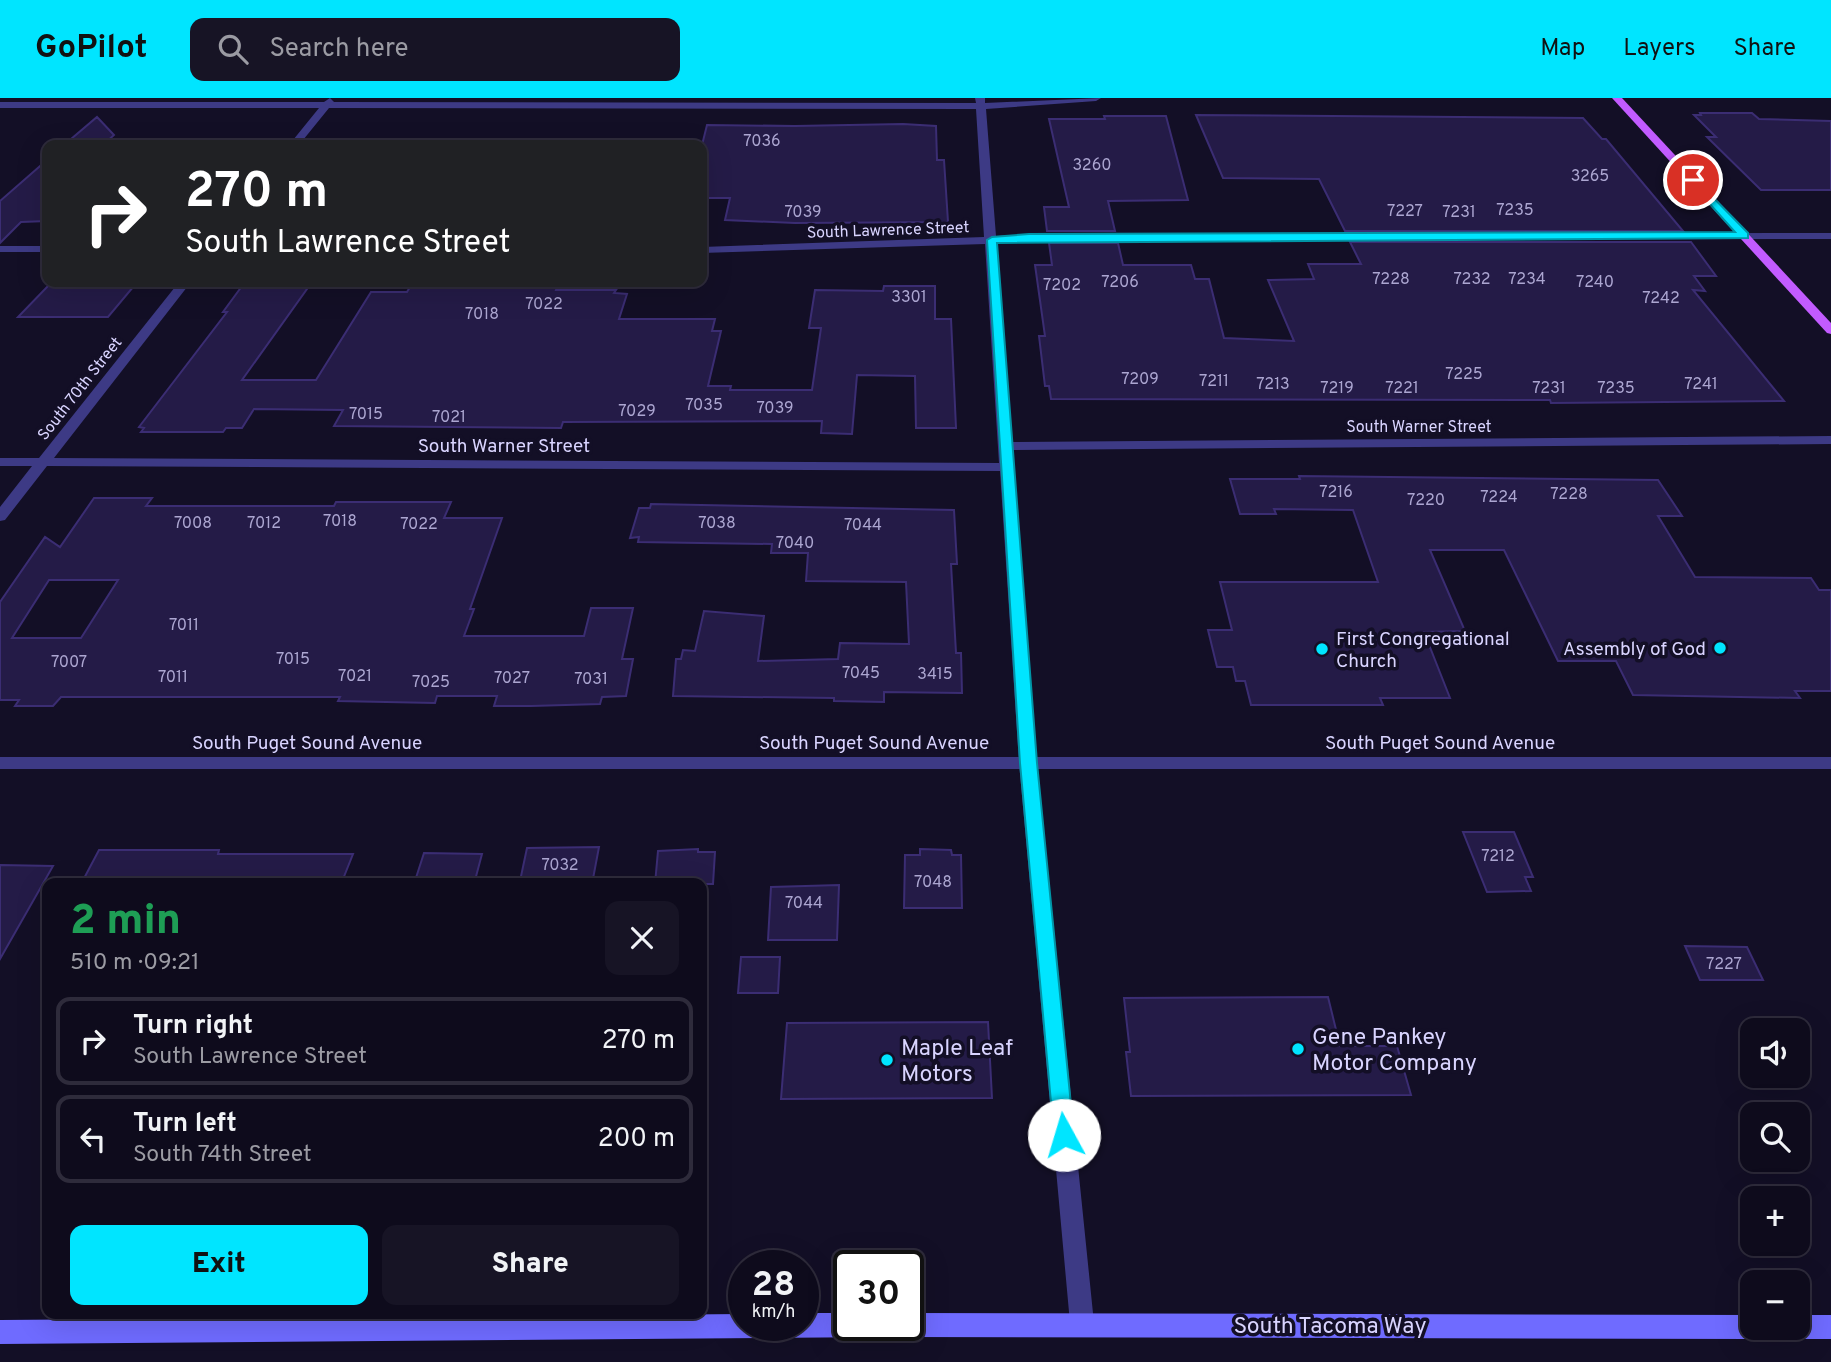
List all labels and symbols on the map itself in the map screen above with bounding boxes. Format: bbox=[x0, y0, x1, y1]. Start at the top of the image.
house number: 7036 bbox=[743, 132, 781, 152]
pin bbox=[1663, 150, 1723, 210]
house number: 3260 bbox=[1073, 156, 1111, 176]
house number: 3265 bbox=[1571, 167, 1609, 187]
house number: 7235 bbox=[1496, 201, 1534, 221]
house number: 7227 bbox=[1387, 202, 1423, 222]
house number: 7039 bbox=[784, 203, 822, 223]
house number: 7231 bbox=[1442, 203, 1476, 223]
street label: South Lawrence Street bbox=[806, 218, 970, 244]
house number: 7228 bbox=[1372, 270, 1410, 290]
house number: 7232 bbox=[1453, 270, 1491, 290]
house number: 7234 bbox=[1508, 270, 1546, 290]
house number: 7206 bbox=[1101, 273, 1139, 293]
house number: 7240 bbox=[1576, 273, 1614, 293]
house number: 7202 bbox=[1043, 276, 1081, 296]
house number: 3301 bbox=[891, 288, 927, 308]
house number: 7242 bbox=[1642, 289, 1680, 309]
house number: 7022 bbox=[525, 295, 563, 315]
house number: 7018 bbox=[465, 305, 499, 325]
street label: South 70th Street bbox=[34, 334, 127, 445]
house number: 7225 bbox=[1445, 365, 1483, 385]
house number: 7209 bbox=[1121, 370, 1159, 390]
house number: 7211 bbox=[1199, 372, 1229, 392]
house number: 7213 bbox=[1256, 375, 1290, 395]
house number: 7241 bbox=[1684, 375, 1718, 395]
house number: 7219 bbox=[1320, 379, 1354, 399]
house number: 7221 bbox=[1385, 379, 1419, 399]
house number: 7231 bbox=[1532, 379, 1566, 399]
house number: 7235 bbox=[1597, 379, 1635, 399]
house number: 7035 bbox=[685, 396, 723, 416]
house number: 7039 bbox=[756, 399, 794, 419]
house number: 7029 bbox=[618, 402, 656, 422]
house number: 7015 bbox=[349, 405, 383, 425]
house number: 7021 bbox=[432, 408, 466, 428]
street label: South Warner Street bbox=[1346, 418, 1492, 438]
street label: South Warner Street bbox=[418, 435, 590, 459]
house number: 7216 bbox=[1319, 483, 1353, 503]
house number: 7228 bbox=[1550, 485, 1588, 505]
house number: 7224 bbox=[1480, 488, 1518, 508]
house number: 7220 bbox=[1407, 491, 1445, 511]
house number: 7018 bbox=[323, 512, 357, 532]
house number: 7008 bbox=[174, 514, 212, 534]
house number: 7012 bbox=[247, 514, 281, 534]
house number: 7038 bbox=[698, 514, 736, 534]
house number: 7022 bbox=[400, 515, 438, 535]
house number: 7044 bbox=[844, 516, 882, 536]
house number: 7040 bbox=[776, 534, 814, 554]
house number: 7011 bbox=[169, 616, 199, 636]
place label: First Congregational Church bbox=[1336, 628, 1510, 674]
place label: Assembly of God bbox=[1563, 638, 1706, 662]
marker: Assembly of God bbox=[1712, 640, 1728, 656]
marker: First Congregational Church bbox=[1314, 641, 1330, 657]
house number: 7015 bbox=[276, 650, 310, 670]
house number: 7007 bbox=[51, 653, 87, 673]
house number: 7045 bbox=[842, 664, 880, 684]
house number: 3415 bbox=[917, 665, 953, 685]
house number: 7021 bbox=[338, 667, 372, 687]
house number: 7011 bbox=[158, 668, 188, 688]
house number: 7027 bbox=[494, 669, 530, 689]
house number: 7031 bbox=[574, 670, 608, 690]
house number: 7025 bbox=[412, 673, 450, 693]
street label: South Puget Sound Avenue bbox=[192, 732, 422, 756]
street label: South Puget Sound Avenue bbox=[759, 732, 989, 756]
street label: South Puget Sound Avenue bbox=[1325, 732, 1555, 756]
house number: 7212 bbox=[1481, 847, 1515, 867]
house number: 7032 bbox=[541, 856, 579, 876]
house number: 7048 bbox=[914, 873, 952, 893]
house number: 7044 bbox=[785, 894, 823, 914]
house number: 7227 bbox=[1706, 955, 1742, 975]
place label: Gene Pankey Motor Company bbox=[1312, 1024, 1477, 1079]
place label: Maple Leaf Motors bbox=[901, 1035, 1013, 1090]
marker: Gene Pankey Motor Company bbox=[1290, 1041, 1306, 1057]
marker: Maple Leaf Motors bbox=[879, 1052, 895, 1068]
position arrow bbox=[1027, 1098, 1101, 1172]
speed limit sign: 30 bbox=[833, 1250, 924, 1341]
street label: South Tacoma Way bbox=[1233, 1313, 1427, 1342]

